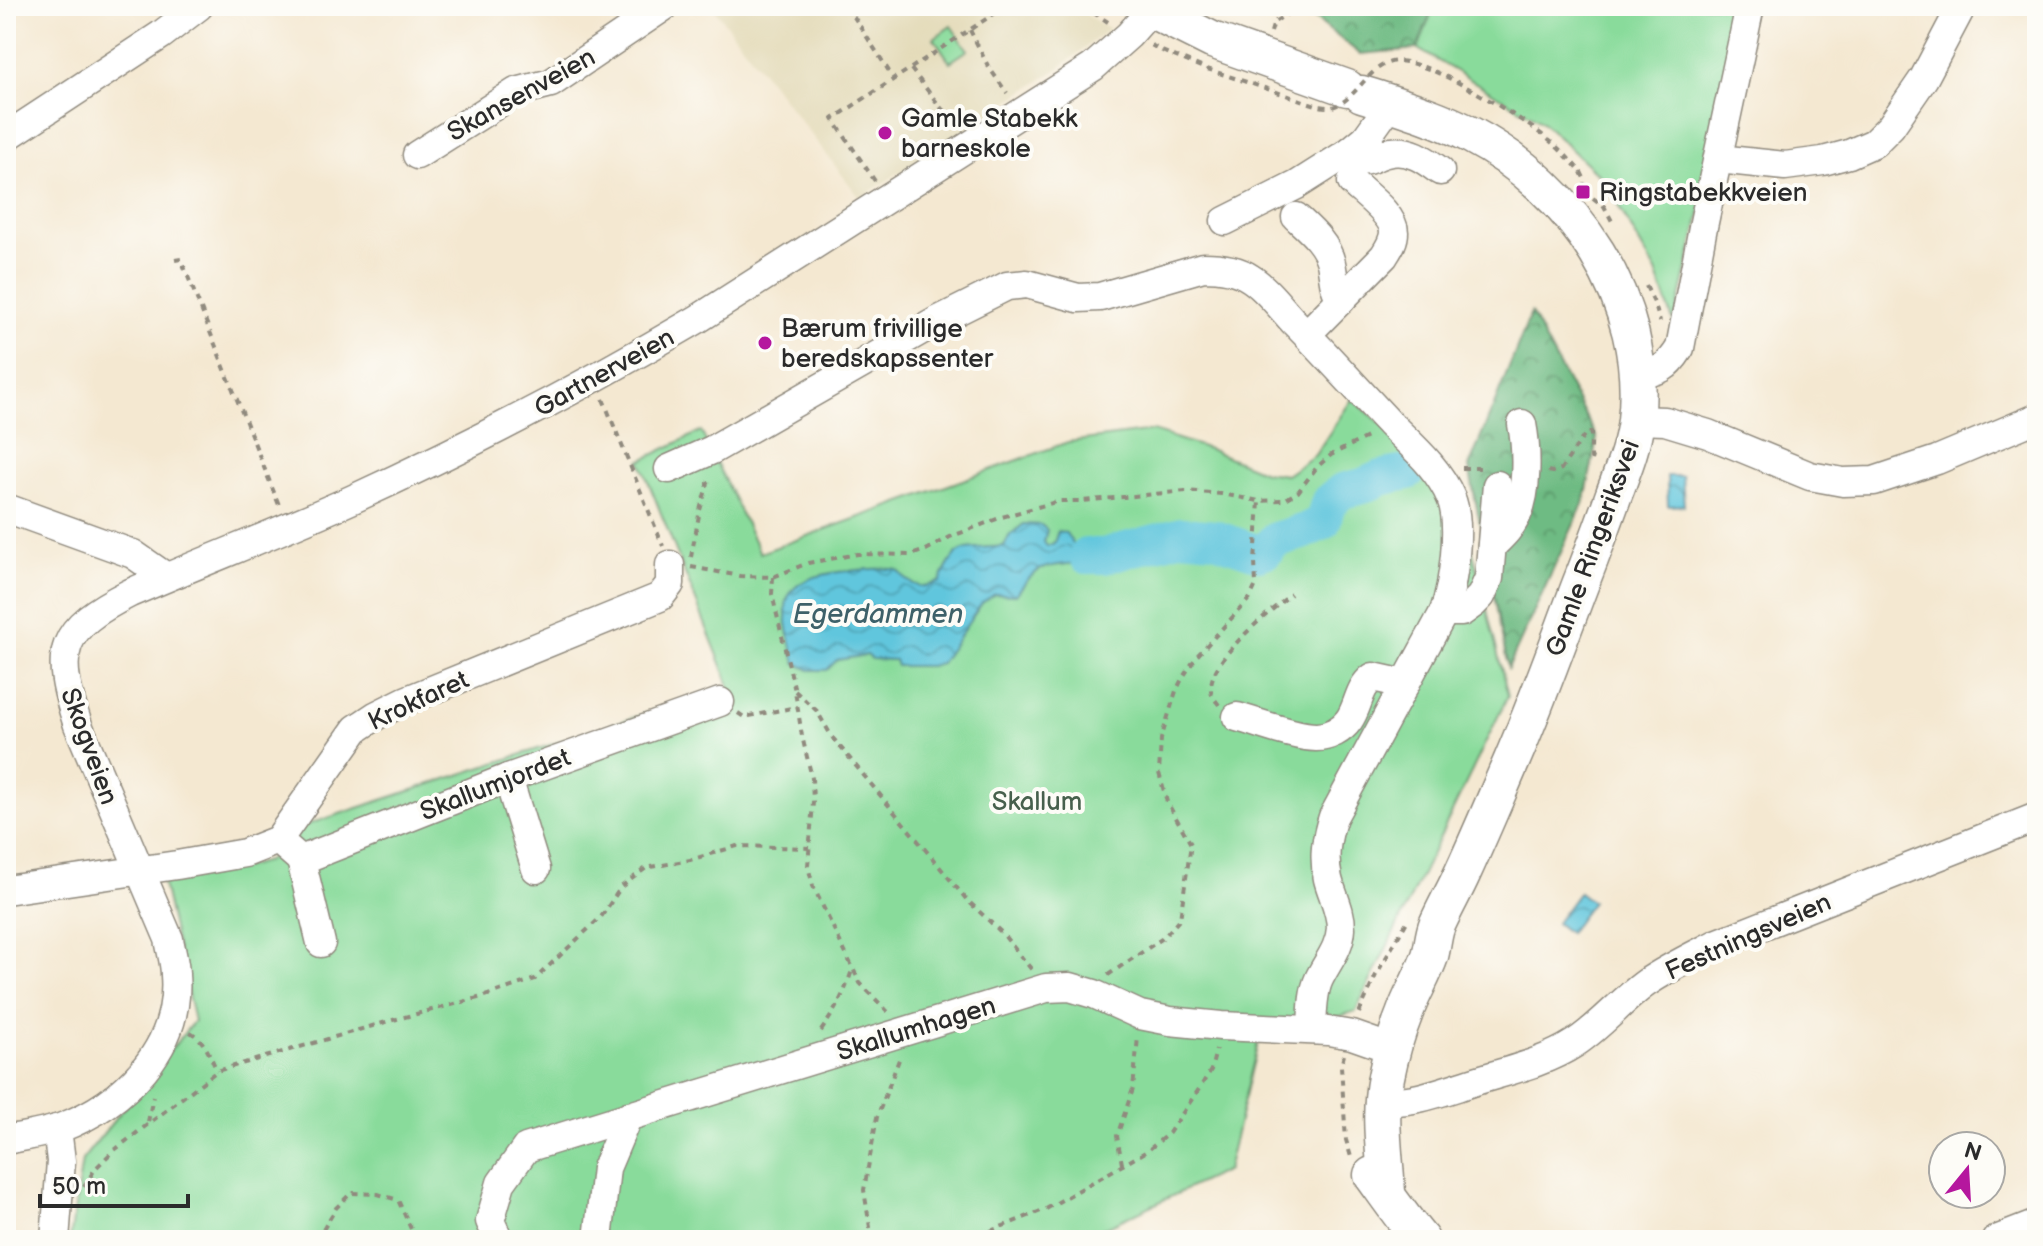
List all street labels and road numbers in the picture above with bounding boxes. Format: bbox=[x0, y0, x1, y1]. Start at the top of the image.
street label: Skansenveien bbox=[442, 42, 601, 149]
street label: Gartnerveien bbox=[529, 322, 680, 424]
street label: Gamle Ringeriksvei bbox=[1540, 436, 1647, 661]
street label: Krokfaret bbox=[364, 665, 474, 738]
street label: Skogveien bbox=[53, 684, 124, 809]
street label: Skallumjordet bbox=[416, 743, 575, 828]
street label: Festningsveien bbox=[1661, 887, 1836, 988]
street label: Skallumhagen bbox=[833, 991, 1000, 1068]

